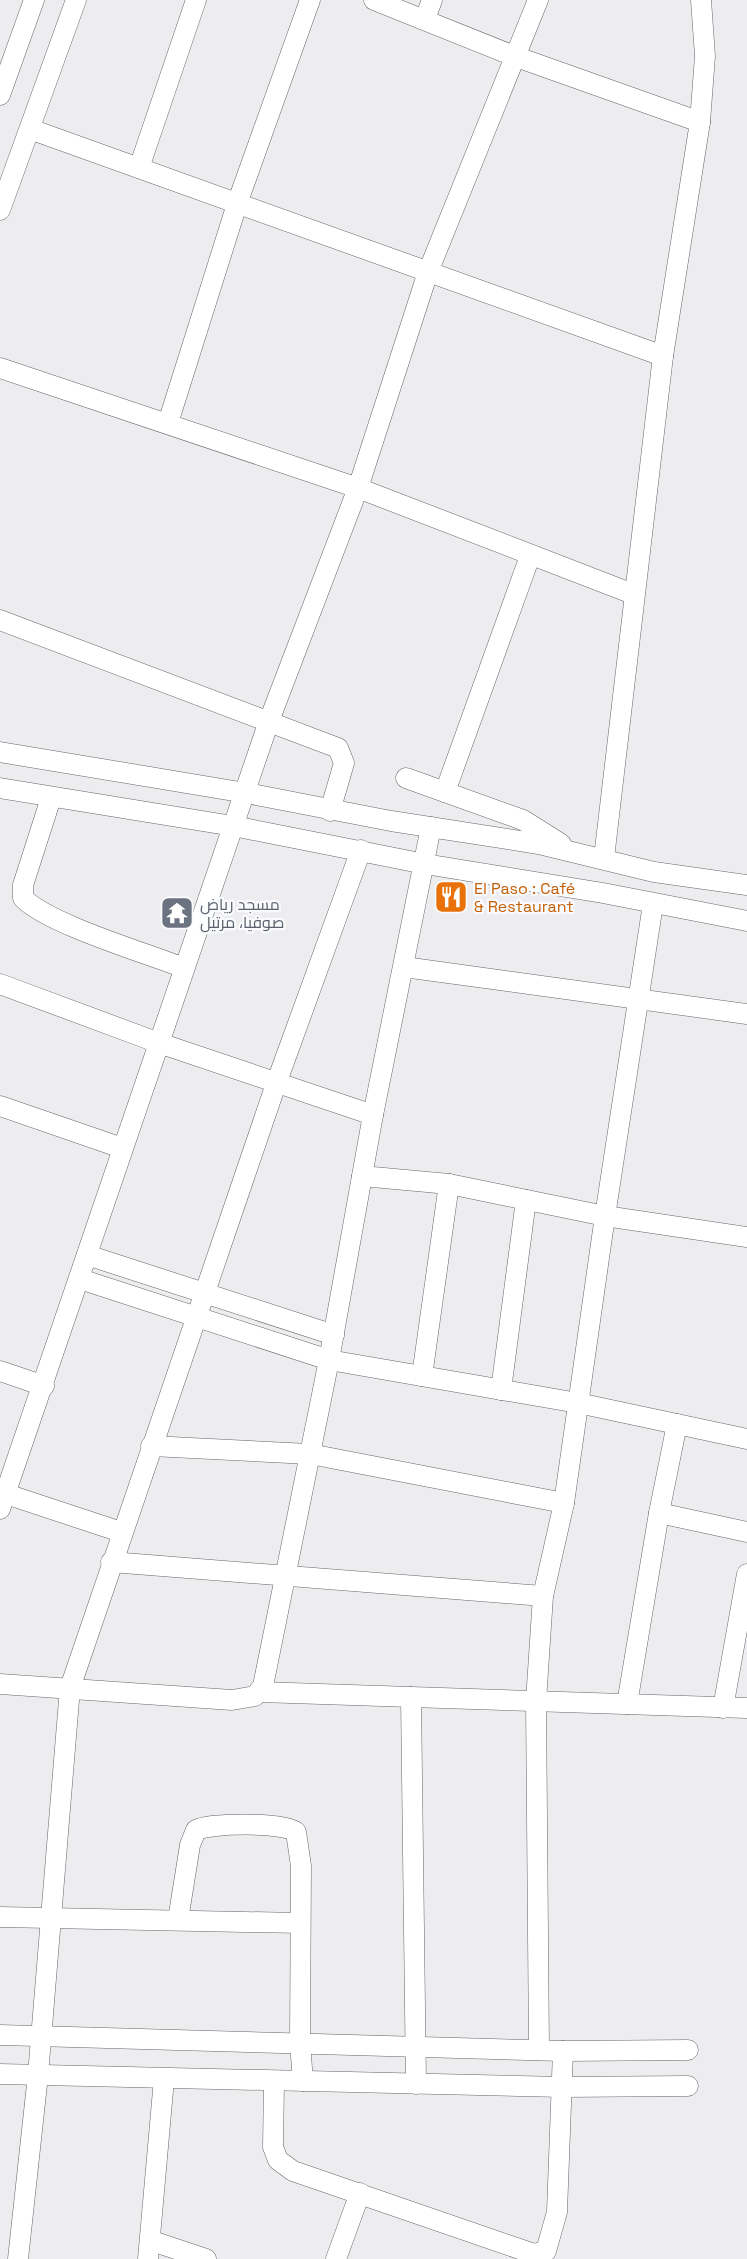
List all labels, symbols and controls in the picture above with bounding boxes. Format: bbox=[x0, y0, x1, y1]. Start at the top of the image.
place label: El Paso : Café & Restaurant bbox=[474, 878, 575, 917]
restaurant icon: El Paso : Café & Restaurant bbox=[433, 879, 469, 915]
place label: مسجد رياض صوفيا، مرتیل bbox=[200, 894, 284, 933]
temple icon: مسجد رياض صوفيا، مرتیل bbox=[159, 895, 195, 931]

